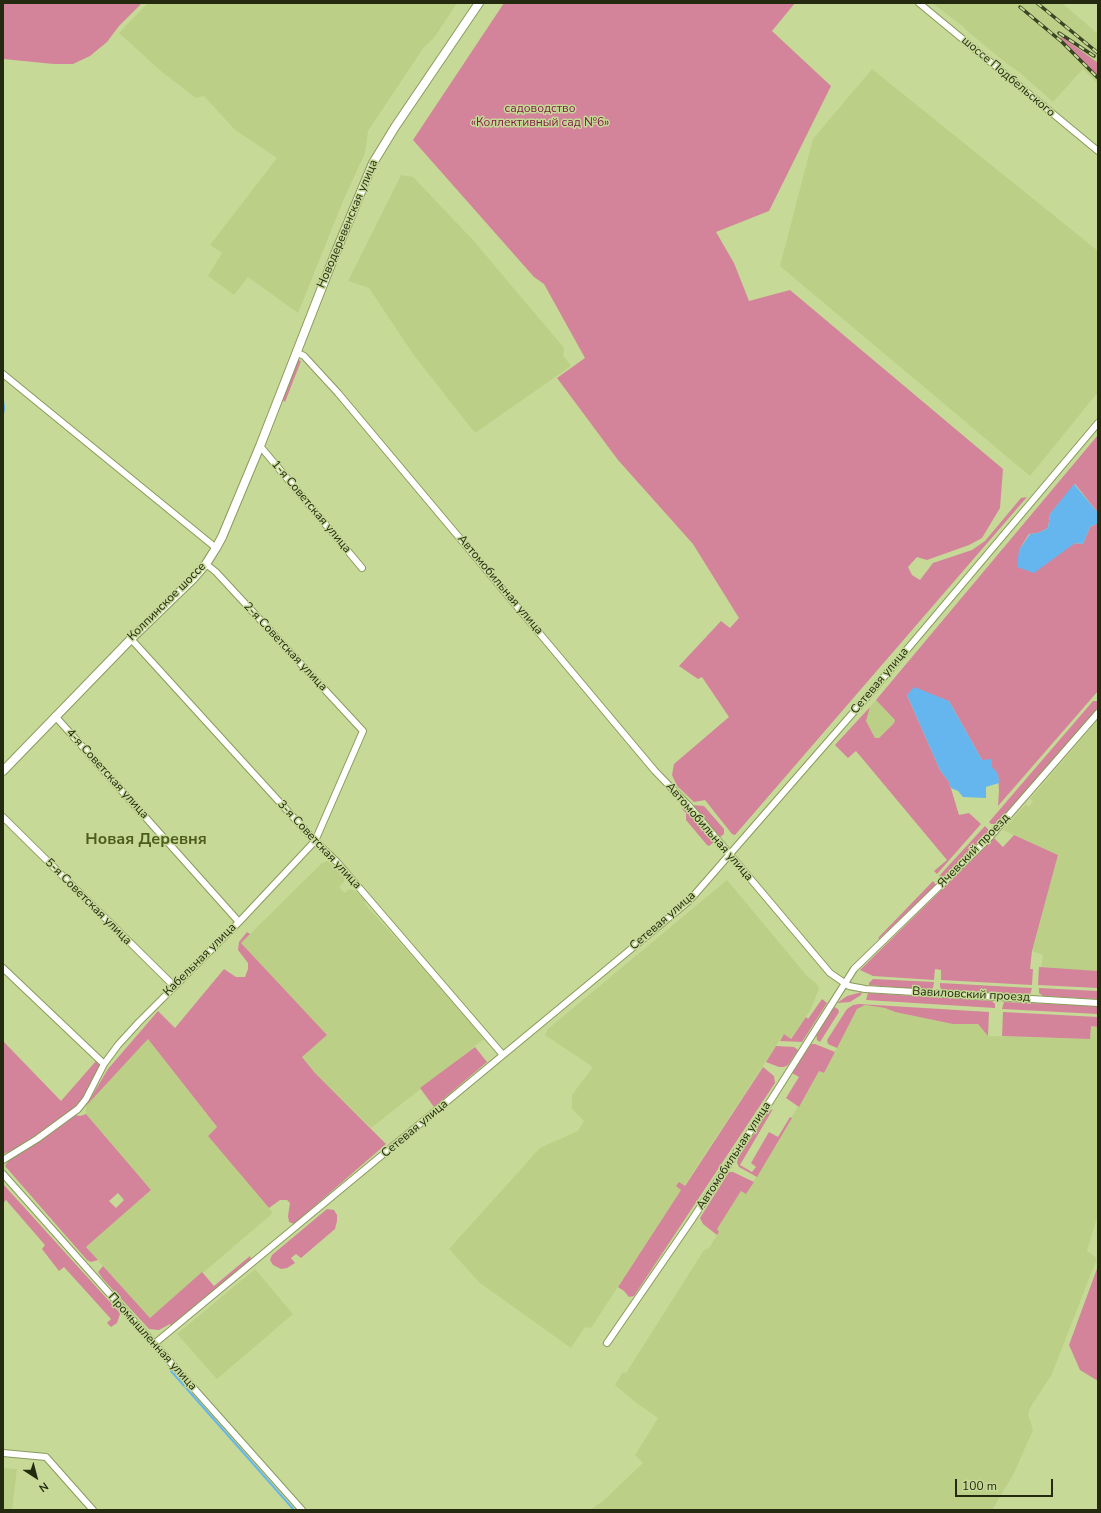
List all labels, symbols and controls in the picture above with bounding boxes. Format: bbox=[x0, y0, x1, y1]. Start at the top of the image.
street label: шоссе Подбельского bbox=[958, 34, 1058, 120]
park label: садоводство «Коллективный сад №6» bbox=[471, 102, 609, 130]
street label: Новодеревенская улица bbox=[314, 158, 382, 290]
street label: 1-я Советская улица bbox=[268, 458, 354, 556]
street label: Автомобильная улица bbox=[454, 532, 546, 638]
street label: Колпинское шоссе bbox=[125, 560, 209, 644]
street label: 2-я Советская улица bbox=[240, 600, 330, 694]
street label: Сетевая улица bbox=[848, 645, 912, 717]
street label: 4-я Советская улица bbox=[63, 726, 151, 822]
street label: Автомобильная улица bbox=[662, 780, 756, 884]
street label: 3-я Советская улица bbox=[274, 798, 364, 892]
street label: Ячевский проезд bbox=[935, 811, 1013, 891]
district label: Новая Деревня bbox=[85, 830, 207, 850]
street label: 5-я Советская улица bbox=[42, 856, 134, 948]
street label: Сетевая улица bbox=[627, 889, 699, 953]
street label: Кабельная улица bbox=[161, 921, 239, 999]
street label: Вавиловский проезд bbox=[912, 985, 1030, 1005]
street label: Сетевая улица bbox=[379, 1097, 451, 1161]
street label: Автомобильная улица bbox=[694, 1099, 774, 1213]
street label: Промышленная улица bbox=[104, 1290, 200, 1394]
north arrow bbox=[16, 1457, 56, 1497]
scale bar bbox=[957, 1471, 1055, 1497]
text: 100 m bbox=[962, 1478, 997, 1494]
text: N bbox=[36, 1479, 51, 1496]

